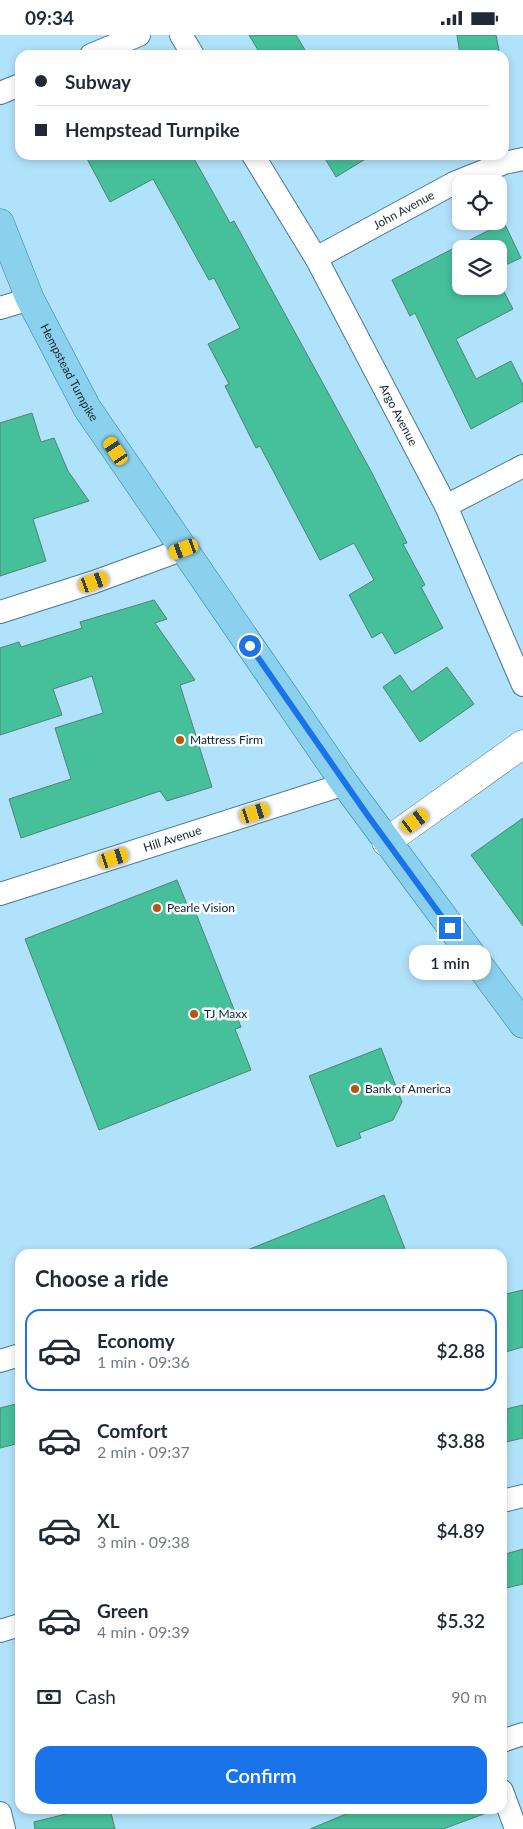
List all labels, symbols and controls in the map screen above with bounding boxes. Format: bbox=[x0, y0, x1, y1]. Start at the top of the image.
text: 09:34 bbox=[25, 6, 74, 29]
text: Subway bbox=[65, 70, 131, 93]
text: Hempstead Turnpike bbox=[65, 118, 240, 141]
map controls bbox=[452, 175, 507, 295]
button: locate bbox=[452, 175, 507, 230]
street label: John Avenue bbox=[370, 187, 437, 233]
button: layers bbox=[452, 240, 507, 295]
street label: Hempstead Turnpike bbox=[37, 321, 102, 424]
street label: Argo Avenue bbox=[376, 381, 421, 448]
car bbox=[101, 434, 130, 468]
car bbox=[167, 537, 200, 561]
car bbox=[77, 570, 110, 594]
route start bbox=[239, 635, 261, 657]
place label: Mattress Firm bbox=[190, 732, 263, 747]
marker: Mattress Firm bbox=[174, 734, 186, 746]
car bbox=[238, 801, 271, 825]
car bbox=[398, 806, 431, 836]
street label: Hill Avenue bbox=[141, 822, 203, 855]
car bbox=[97, 846, 130, 870]
place label: Pearle Vision bbox=[167, 900, 235, 915]
marker: Pearle Vision bbox=[151, 902, 163, 914]
route end bbox=[439, 917, 461, 939]
callout: 1 min bbox=[409, 945, 491, 981]
text: 1 min bbox=[430, 953, 470, 972]
place label: TJ Maxx bbox=[204, 1006, 247, 1021]
marker: TJ Maxx bbox=[188, 1008, 200, 1020]
place label: Bank of America bbox=[365, 1081, 451, 1096]
marker: Bank of America bbox=[349, 1083, 361, 1095]
text: Choose a ride bbox=[35, 1265, 169, 1292]
icon: car bbox=[37, 1328, 82, 1373]
text: Economy bbox=[97, 1329, 175, 1352]
text: $2.88 bbox=[436, 1339, 485, 1362]
text: 1 min · 09:36 bbox=[97, 1352, 190, 1371]
icon: car bbox=[37, 1418, 82, 1463]
text: Comfort bbox=[97, 1419, 168, 1442]
text: $3.88 bbox=[436, 1429, 485, 1452]
text: 2 min · 09:37 bbox=[97, 1442, 190, 1461]
icon: car bbox=[37, 1508, 82, 1553]
text: XL bbox=[97, 1509, 120, 1532]
text: $4.89 bbox=[436, 1519, 485, 1542]
text: 3 min · 09:38 bbox=[97, 1532, 190, 1551]
icon: car bbox=[37, 1598, 82, 1643]
text: Green bbox=[97, 1599, 148, 1622]
text: $5.32 bbox=[436, 1609, 485, 1632]
text: 4 min · 09:39 bbox=[97, 1622, 190, 1641]
icon: cash bbox=[35, 1683, 63, 1711]
text: Cash bbox=[75, 1685, 116, 1708]
text: 90 m bbox=[451, 1687, 487, 1706]
button: Confirm bbox=[35, 1746, 487, 1804]

